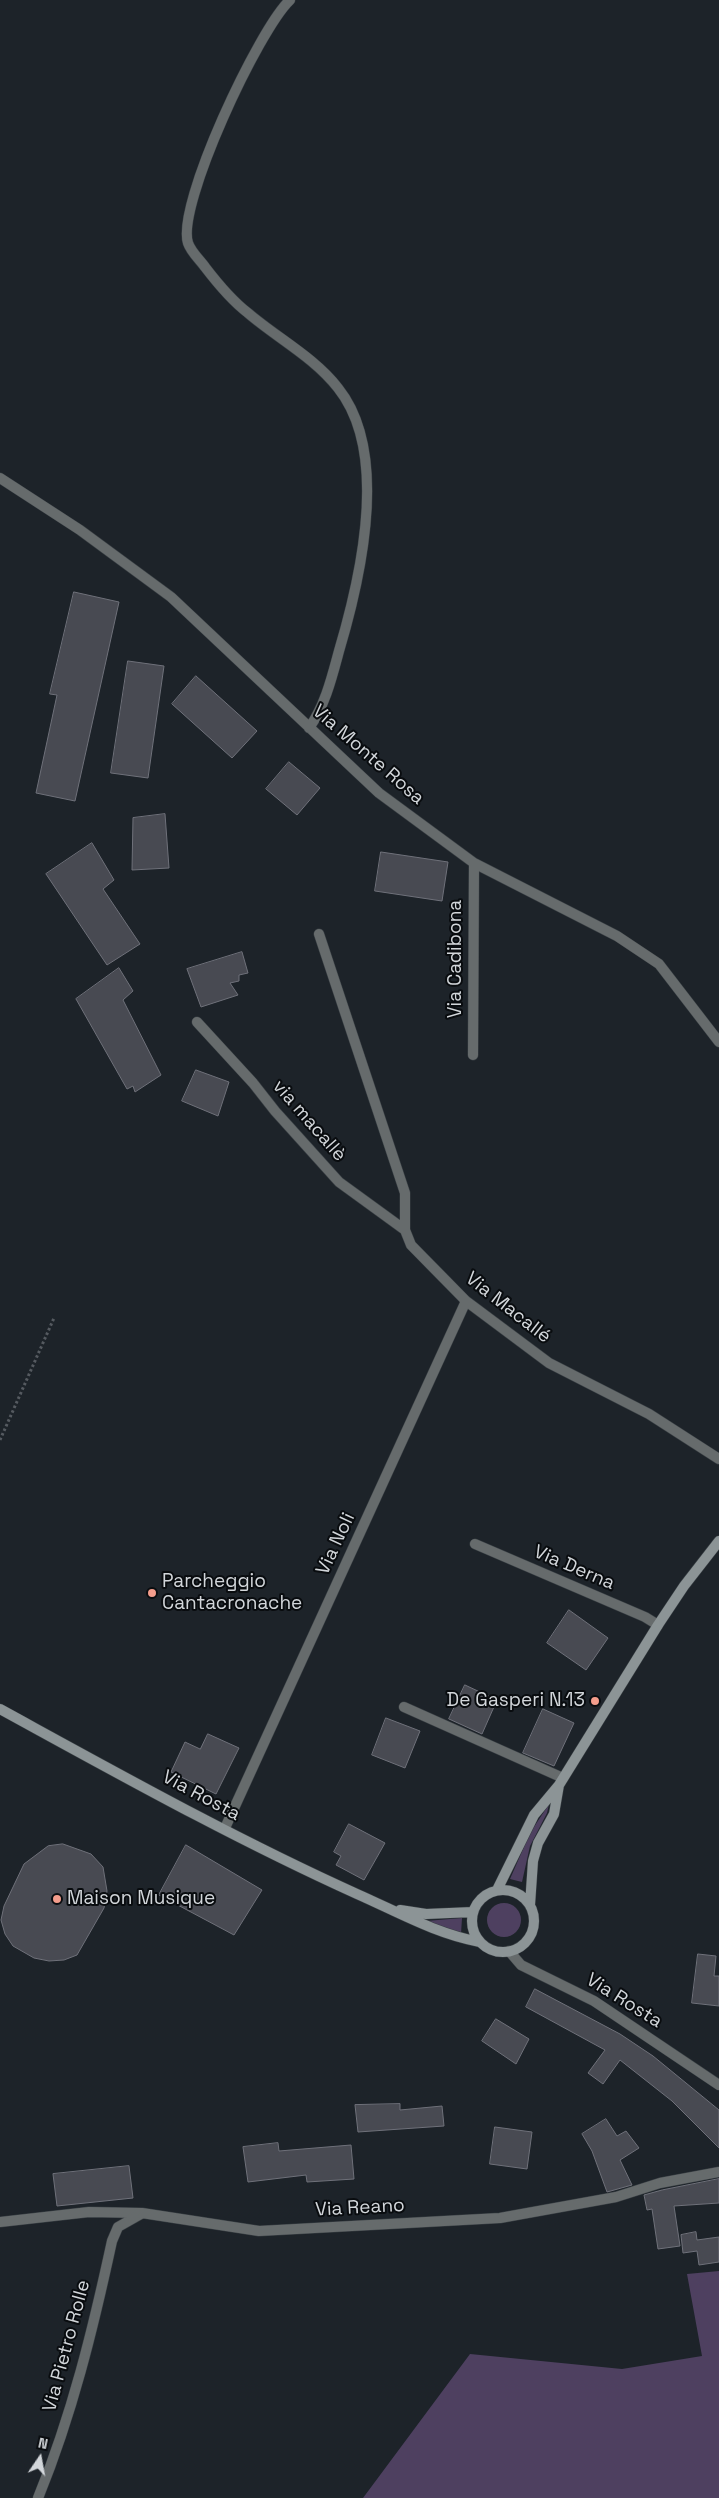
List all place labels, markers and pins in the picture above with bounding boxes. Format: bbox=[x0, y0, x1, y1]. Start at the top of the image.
place label: Parcheggio Cantacronache bbox=[162, 1571, 302, 1615]
marker: Parcheggio Cantacronache bbox=[146, 1587, 158, 1599]
place label: De Gasperi N.13 bbox=[447, 1690, 585, 1712]
marker: De Gasperi N.13 bbox=[589, 1695, 601, 1707]
place label: Maison Musique bbox=[67, 1888, 215, 1910]
marker: Maison Musique bbox=[51, 1893, 63, 1905]

